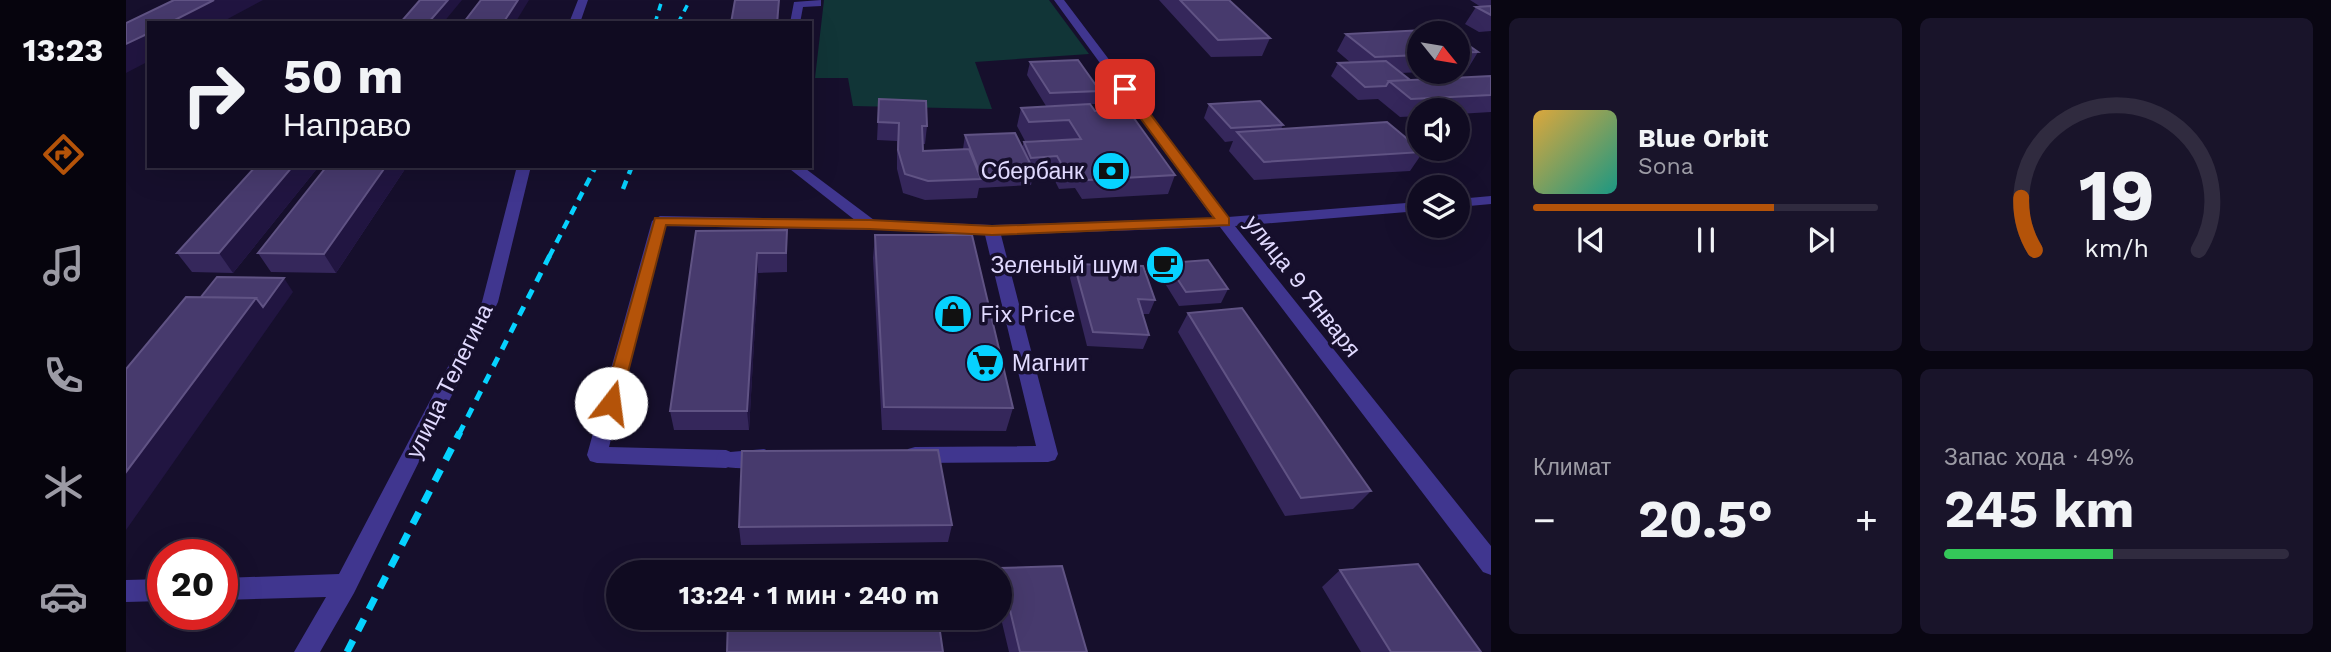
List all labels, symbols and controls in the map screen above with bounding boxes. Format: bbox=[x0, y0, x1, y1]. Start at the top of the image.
north arrow bbox=[1407, 21, 1470, 84]
map controls bbox=[1407, 21, 1470, 238]
text: 13:23 bbox=[23, 31, 103, 69]
text: 50 m bbox=[283, 47, 403, 105]
icon: right bbox=[168, 49, 259, 140]
pin bbox=[1095, 59, 1155, 119]
icon: arrive bbox=[1106, 70, 1144, 108]
button: sound bbox=[1407, 98, 1470, 161]
text: Направо bbox=[283, 106, 411, 144]
text: Blue Orbit bbox=[1638, 123, 1768, 153]
icon: directions bbox=[39, 130, 88, 179]
bank icon: Сбербанк bbox=[1090, 150, 1132, 192]
text: Sona bbox=[1638, 153, 1694, 180]
text: 19 bbox=[2078, 153, 2155, 239]
place label: Сбербанк bbox=[981, 158, 1085, 185]
button: layers bbox=[1407, 175, 1470, 238]
street label: улица 9 Января bbox=[1239, 210, 1366, 362]
icon: previous bbox=[1572, 221, 1610, 259]
icon: pause bbox=[1687, 221, 1725, 259]
icon: next bbox=[1802, 221, 1840, 259]
text: km/h bbox=[2084, 234, 2149, 263]
icon: music bbox=[39, 241, 88, 290]
cafe icon: Зеленый шум bbox=[1144, 244, 1186, 286]
place label: Зеленый шум bbox=[990, 252, 1138, 279]
shop icon: Fix Price bbox=[932, 293, 974, 335]
street label: улица Телегина bbox=[400, 299, 499, 463]
place label: Fix Price bbox=[980, 301, 1075, 328]
supermarket icon: Магнит bbox=[964, 342, 1006, 384]
place label: Магнит bbox=[1012, 350, 1089, 377]
icon: phone bbox=[39, 351, 88, 400]
position arrow bbox=[574, 366, 648, 440]
text: Запас хода · 49% bbox=[1944, 444, 2134, 471]
text: Климат bbox=[1533, 454, 1611, 481]
icon: climate bbox=[39, 462, 88, 511]
text: 245 km bbox=[1944, 479, 2134, 540]
text: 20.5° bbox=[1638, 489, 1773, 550]
text: − bbox=[1533, 498, 1556, 542]
text: + bbox=[1855, 498, 1878, 542]
speed limit sign: 20 bbox=[147, 539, 238, 630]
icon: car bbox=[39, 572, 88, 621]
text: 13:24 · 1 мин · 240 m bbox=[679, 580, 939, 610]

